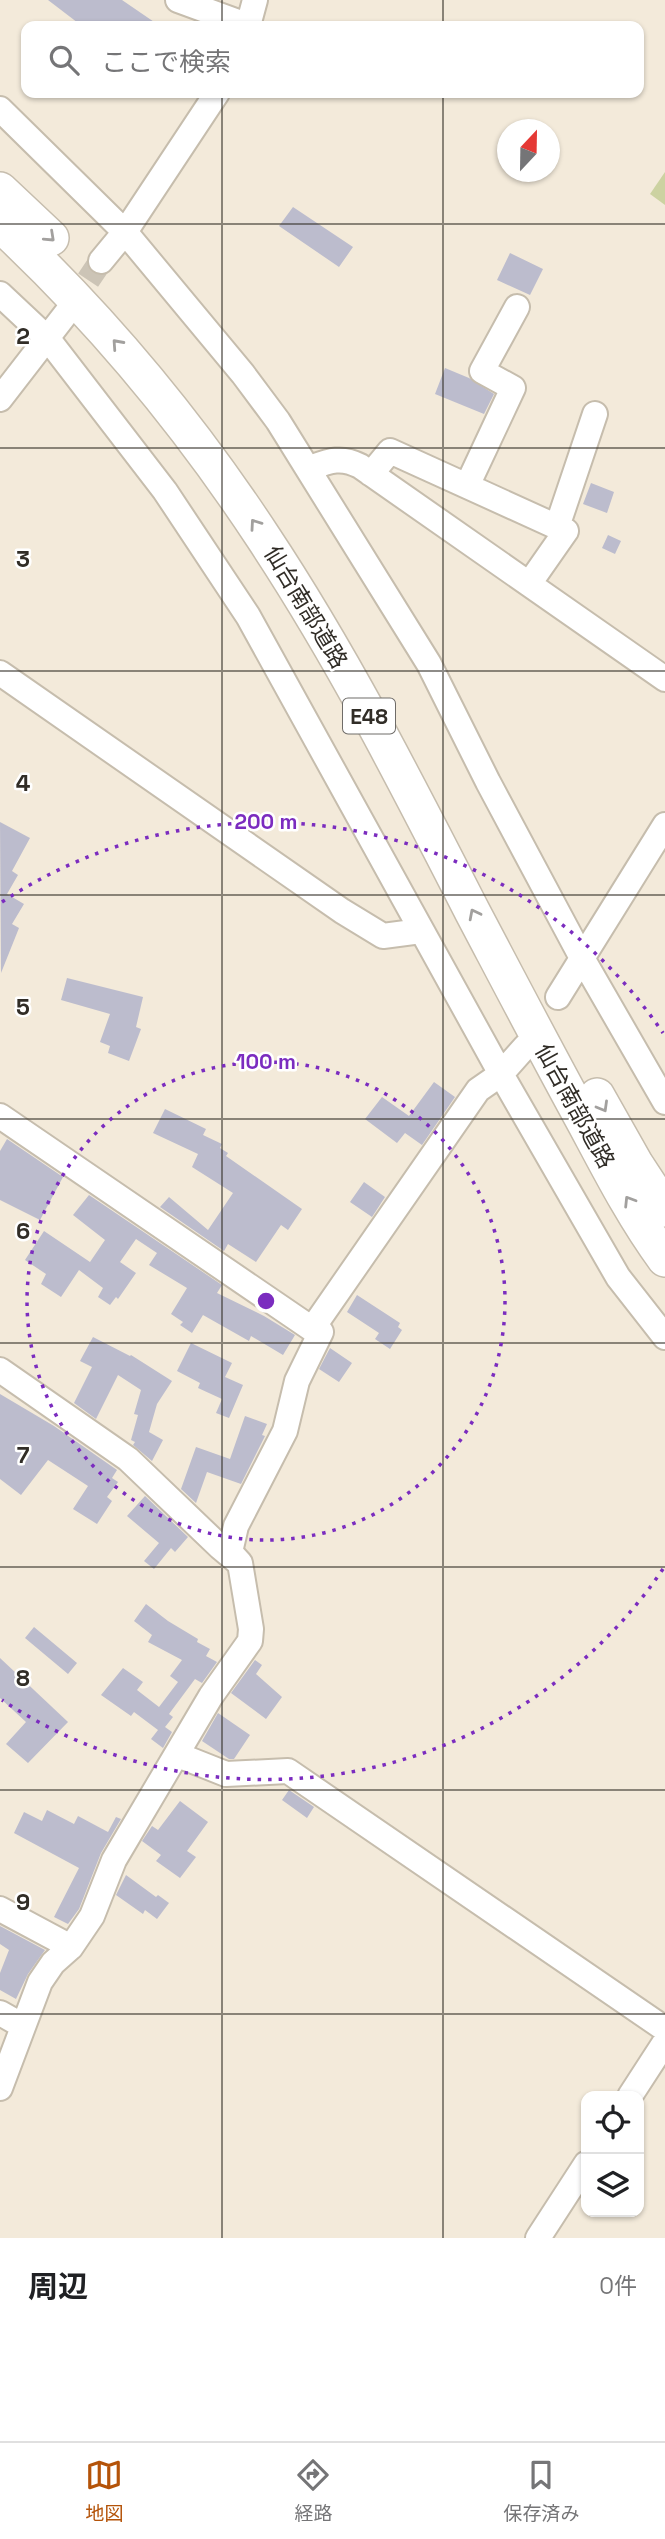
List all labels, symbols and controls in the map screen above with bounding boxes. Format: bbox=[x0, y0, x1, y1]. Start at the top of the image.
search box bbox=[21, 21, 644, 98]
icon: search bbox=[45, 41, 83, 79]
text: ここで検索 bbox=[101, 45, 231, 79]
north arrow bbox=[497, 119, 560, 182]
one-way arrow bbox=[42, 228, 55, 241]
text: 2 bbox=[16, 321, 30, 351]
one-way arrow bbox=[113, 339, 125, 352]
one-way arrow bbox=[251, 519, 263, 532]
street label: 仙台南部道路 bbox=[258, 540, 354, 674]
text: 3 bbox=[16, 544, 30, 574]
road number: E48 bbox=[343, 698, 395, 734]
text: 4 bbox=[16, 768, 31, 798]
text: 200 m bbox=[235, 808, 297, 835]
one-way arrow bbox=[469, 909, 483, 922]
text: 5 bbox=[16, 992, 30, 1022]
street label: 仙台南部道路 bbox=[528, 1038, 622, 1174]
text: 100 m bbox=[236, 1048, 296, 1075]
one-way arrow bbox=[595, 1100, 608, 1112]
one-way arrow bbox=[624, 1196, 637, 1209]
text: 6 bbox=[16, 1216, 30, 1246]
centre of rings bbox=[254, 1289, 278, 1313]
text: 7 bbox=[17, 1440, 30, 1470]
text: 8 bbox=[16, 1663, 30, 1693]
text: 9 bbox=[16, 1887, 30, 1917]
map controls bbox=[581, 2091, 644, 2217]
button: locate bbox=[581, 2091, 644, 2154]
button: layers bbox=[581, 2154, 644, 2217]
text: 周辺 bbox=[28, 2267, 88, 2306]
text: 0件 bbox=[599, 2271, 637, 2301]
tab: 地図 bbox=[85, 2456, 124, 2526]
tab: 経路 bbox=[294, 2456, 333, 2526]
tab: 保存済み bbox=[503, 2456, 580, 2526]

